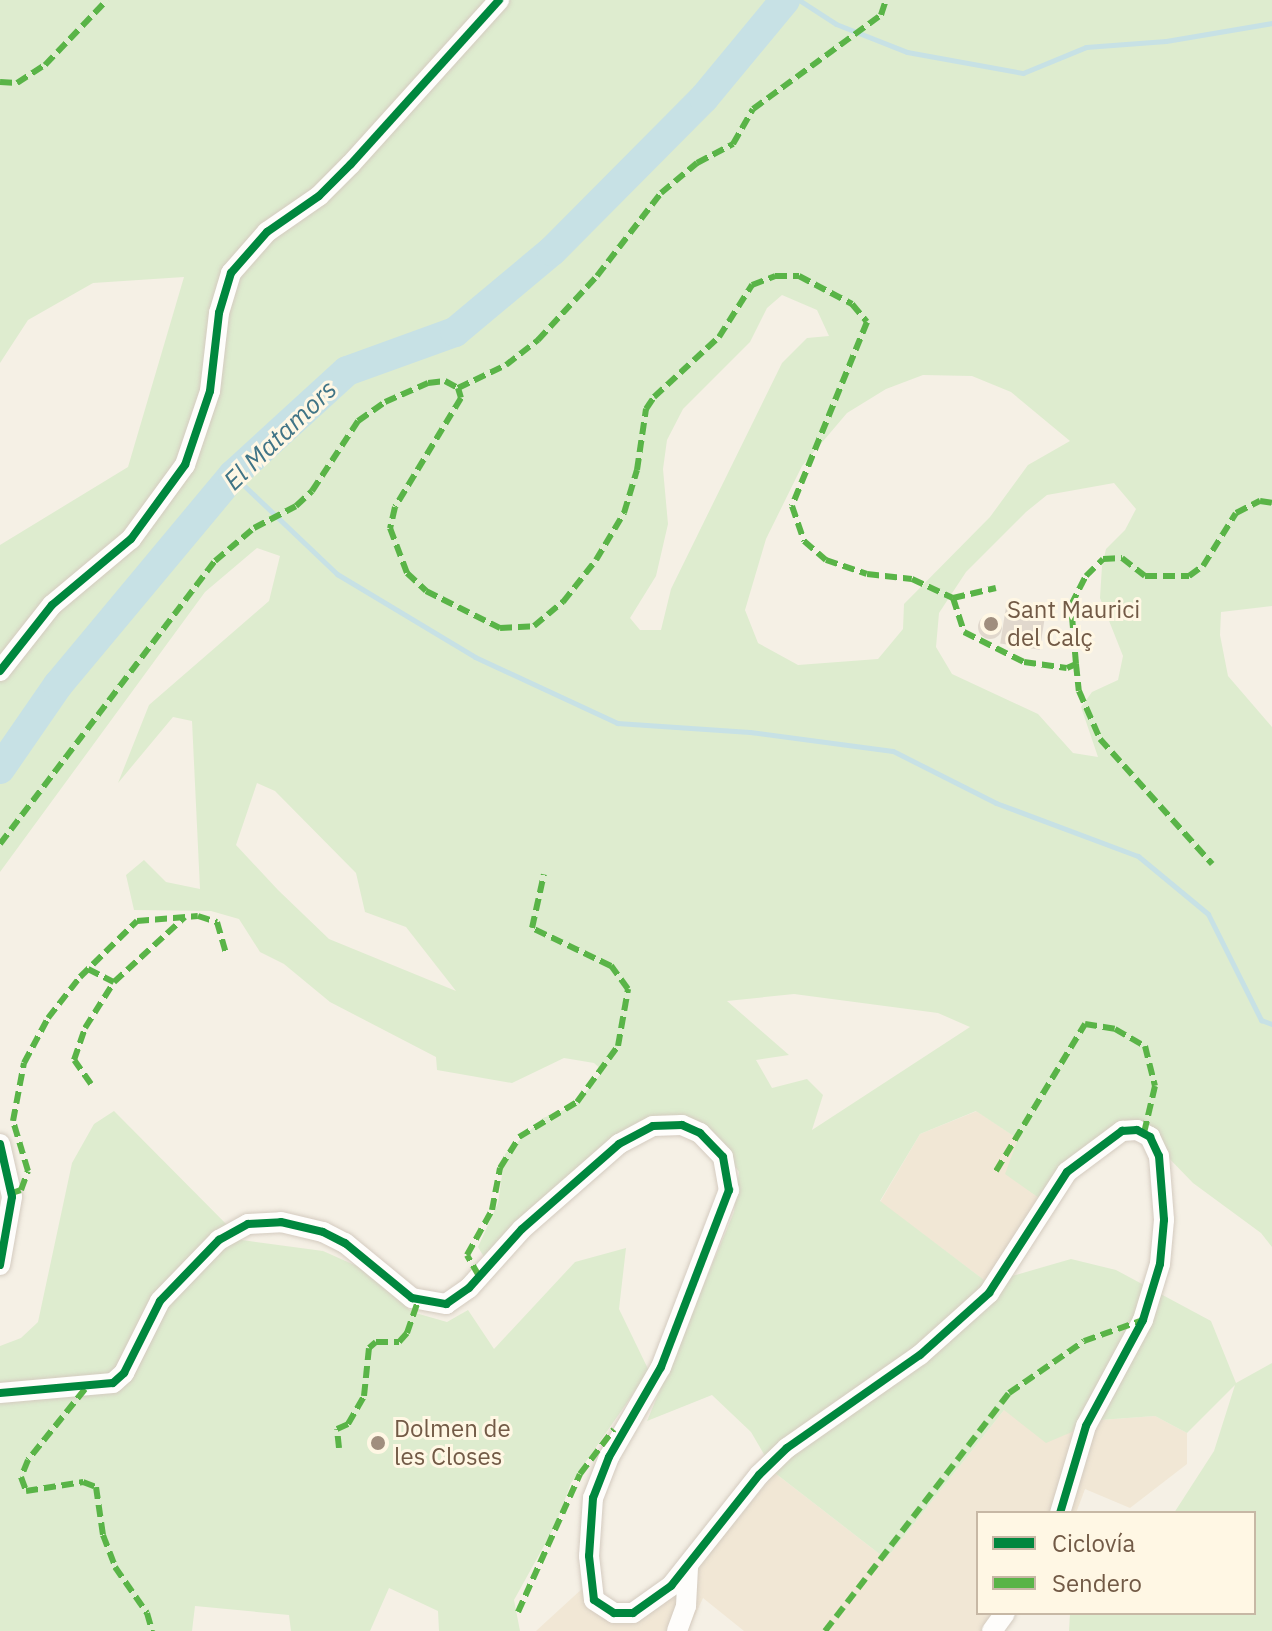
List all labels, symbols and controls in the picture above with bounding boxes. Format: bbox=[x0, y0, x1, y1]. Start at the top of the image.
water label: El Matamors bbox=[217, 374, 343, 496]
place label: Sant Maurici del Calç bbox=[1007, 596, 1140, 652]
marker: Sant Maurici del Calç bbox=[982, 615, 1000, 633]
place label: Dolmen de les Closes bbox=[394, 1415, 511, 1471]
marker: Dolmen de les Closes bbox=[369, 1434, 387, 1452]
legend bbox=[976, 1511, 1256, 1615]
text: Ciclovía bbox=[1052, 1527, 1135, 1559]
text: Sendero bbox=[1052, 1567, 1142, 1599]

